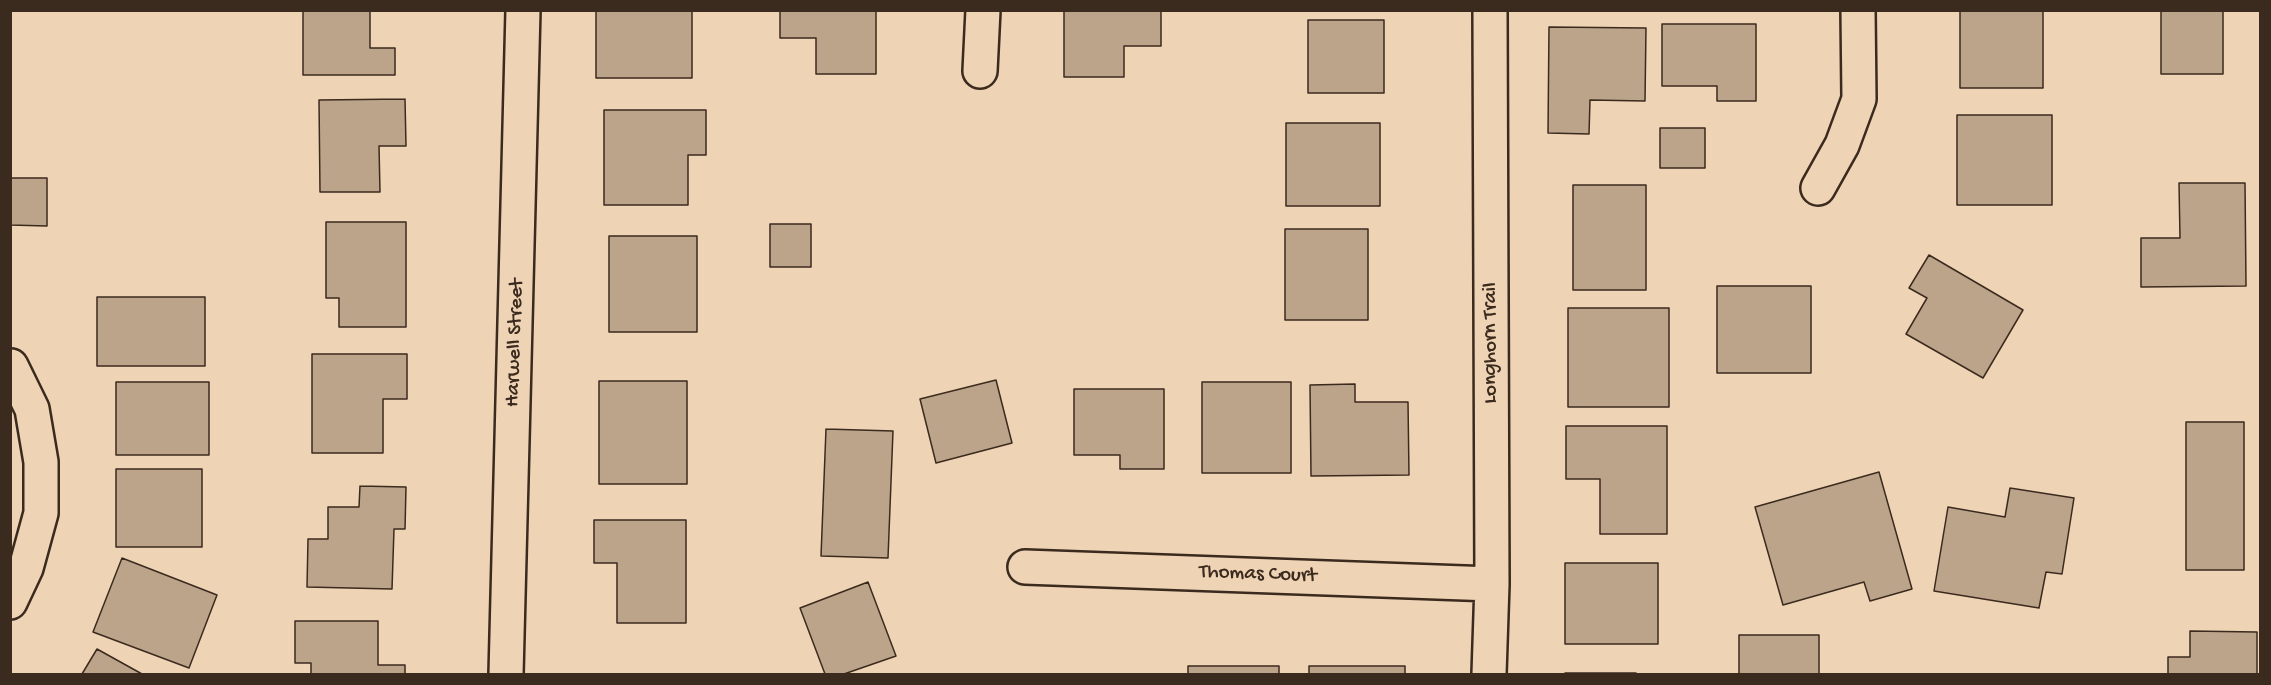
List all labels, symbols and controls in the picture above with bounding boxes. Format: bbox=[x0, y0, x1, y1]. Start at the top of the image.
street label: Harwell Street bbox=[501, 278, 531, 408]
street label: Longhorn Trail bbox=[1479, 282, 1505, 404]
street label: Thomas Court bbox=[1199, 560, 1317, 590]

